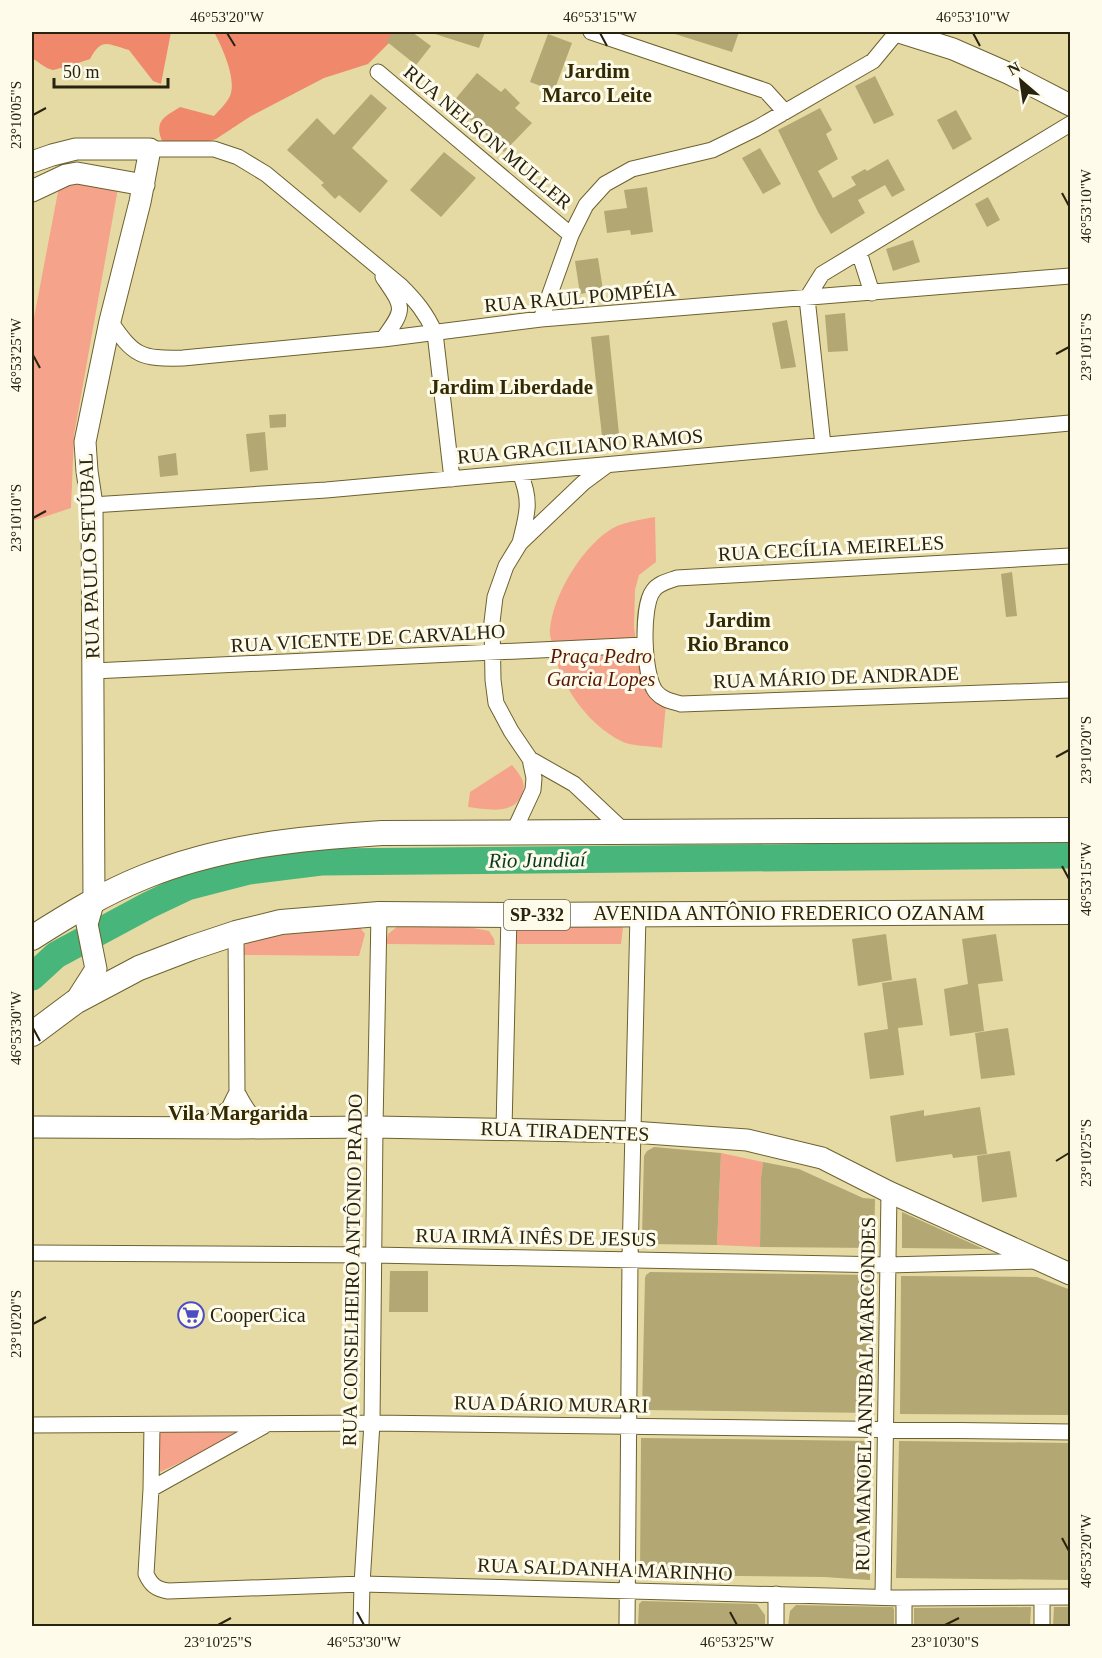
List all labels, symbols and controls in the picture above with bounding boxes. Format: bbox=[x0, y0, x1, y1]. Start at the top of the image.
text: 46°53'20"W bbox=[190, 9, 265, 25]
text: 46°53'15"W bbox=[563, 9, 638, 25]
text: 46°53'10"W bbox=[936, 9, 1011, 25]
scale bar bbox=[54, 51, 168, 89]
north arrow bbox=[991, 51, 1051, 111]
text: N bbox=[1005, 58, 1024, 79]
district label: Jardim Marco Leite bbox=[542, 59, 652, 107]
street label: RUA NELSON MULLER bbox=[400, 60, 577, 214]
text: 50 m bbox=[63, 62, 100, 82]
text: 23°10'05"S bbox=[8, 81, 24, 149]
text: 46°53'10"W bbox=[1078, 168, 1094, 243]
street label: RUA RAUL POMPÉIA bbox=[483, 278, 677, 316]
text: 23°10'15"S bbox=[1078, 313, 1094, 381]
text: 46°53'25"W bbox=[8, 317, 24, 392]
district label: Jardim Liberdade bbox=[429, 375, 593, 399]
street label: RUA GRACILIANO RAMOS bbox=[456, 424, 704, 468]
street label: RUA PAULO SETÚBAL bbox=[73, 453, 104, 659]
text: 23°10'10"S bbox=[8, 484, 24, 552]
street label: RUA CECÍLIA MEIRELES bbox=[717, 531, 945, 565]
district label: Jardim Rio Branco bbox=[687, 608, 789, 656]
street label: RUA VICENTE DE CARVALHO bbox=[230, 620, 506, 656]
park label: Praça Pedro Garcia Lopes bbox=[547, 645, 656, 691]
street label: RUA MÁRIO DE ANDRADE bbox=[713, 662, 959, 692]
text: 23°10'20"S bbox=[1078, 716, 1094, 784]
text: 46°53'15"W bbox=[1078, 841, 1094, 916]
water label: Rio Jundiaí bbox=[487, 847, 588, 873]
road number: SP-332 bbox=[504, 900, 570, 930]
street label: AVENIDA ANTÔNIO FREDERICO OZANAM bbox=[593, 901, 985, 924]
text: 46°53'30"W bbox=[8, 990, 24, 1065]
street label: RUA CONSELHEIRO ANTÔNIO PRADO bbox=[337, 1093, 366, 1447]
district label: Vila Margarida bbox=[168, 1101, 308, 1125]
street label: RUA TIRADENTES bbox=[480, 1117, 650, 1145]
text: 23°10'25"S bbox=[1078, 1119, 1094, 1187]
street label: RUA MANOEL ANNIBAL MARCONDES bbox=[851, 1217, 879, 1571]
street label: RUA IRMÃ INÊS DE JESUS bbox=[415, 1223, 657, 1250]
text: 23°10'20"S bbox=[8, 1290, 24, 1358]
supermarket icon: CooperCica bbox=[176, 1300, 206, 1330]
place label: CooperCica bbox=[210, 1304, 306, 1327]
street label: RUA DÁRIO MURARI bbox=[454, 1391, 648, 1417]
text: 46°53'20"W bbox=[1078, 1513, 1094, 1588]
street label: RUA SALDANHA MARINHO bbox=[477, 1554, 733, 1584]
text: 23°10'25"S bbox=[184, 1634, 252, 1650]
text: 46°53'30"W bbox=[327, 1634, 402, 1650]
text: 46°53'25"W bbox=[700, 1634, 775, 1650]
text: 23°10'30"S bbox=[911, 1634, 979, 1650]

